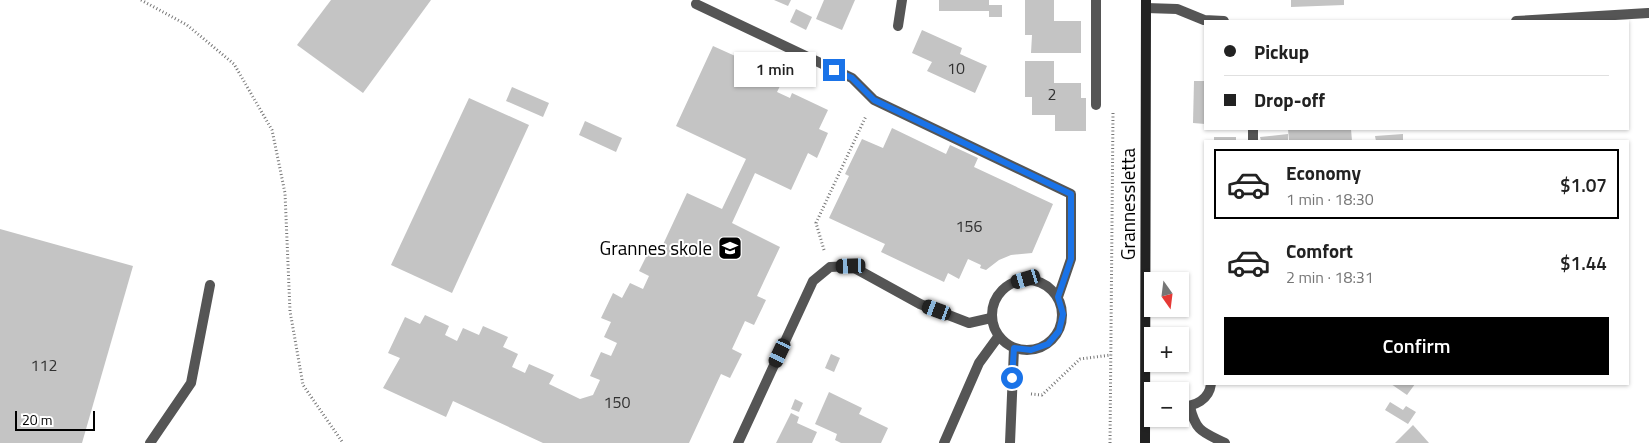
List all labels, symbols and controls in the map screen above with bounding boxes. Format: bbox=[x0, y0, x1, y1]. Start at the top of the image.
text: Pickup bbox=[1254, 37, 1309, 66]
callout: 1 min bbox=[734, 52, 816, 88]
house number: 10 bbox=[947, 56, 965, 80]
text: 1 min bbox=[756, 57, 794, 81]
route end bbox=[823, 59, 845, 81]
house number: 2 bbox=[1048, 82, 1056, 106]
text: Drop-off bbox=[1254, 85, 1325, 114]
street label: Grannessletta bbox=[1113, 147, 1142, 260]
text: Economy bbox=[1286, 158, 1361, 187]
icon: car bbox=[1226, 162, 1271, 207]
text: $1.07 bbox=[1560, 170, 1607, 199]
text: 1 min · 18:30 bbox=[1286, 187, 1374, 211]
house number: 156 bbox=[956, 214, 982, 238]
place label: Grannes skole bbox=[599, 233, 712, 262]
school or university icon: Grannes skole bbox=[717, 235, 743, 261]
text: Comfort bbox=[1286, 236, 1353, 265]
icon: car bbox=[1226, 240, 1271, 285]
text: $1.44 bbox=[1560, 248, 1607, 277]
car bbox=[835, 258, 866, 274]
text: 2 min · 18:31 bbox=[1286, 265, 1374, 289]
car bbox=[1009, 267, 1042, 291]
north arrow bbox=[1144, 272, 1189, 318]
map controls bbox=[1144, 272, 1189, 427]
car bbox=[920, 298, 953, 322]
button: Confirm bbox=[1224, 317, 1609, 375]
button: + bbox=[1144, 327, 1189, 372]
car bbox=[766, 336, 793, 370]
house number: 112 bbox=[31, 353, 57, 377]
route start bbox=[1001, 367, 1023, 389]
button: − bbox=[1144, 382, 1189, 427]
house number: 150 bbox=[604, 390, 630, 414]
scale bar bbox=[15, 408, 95, 431]
text: 20 m bbox=[22, 409, 52, 430]

